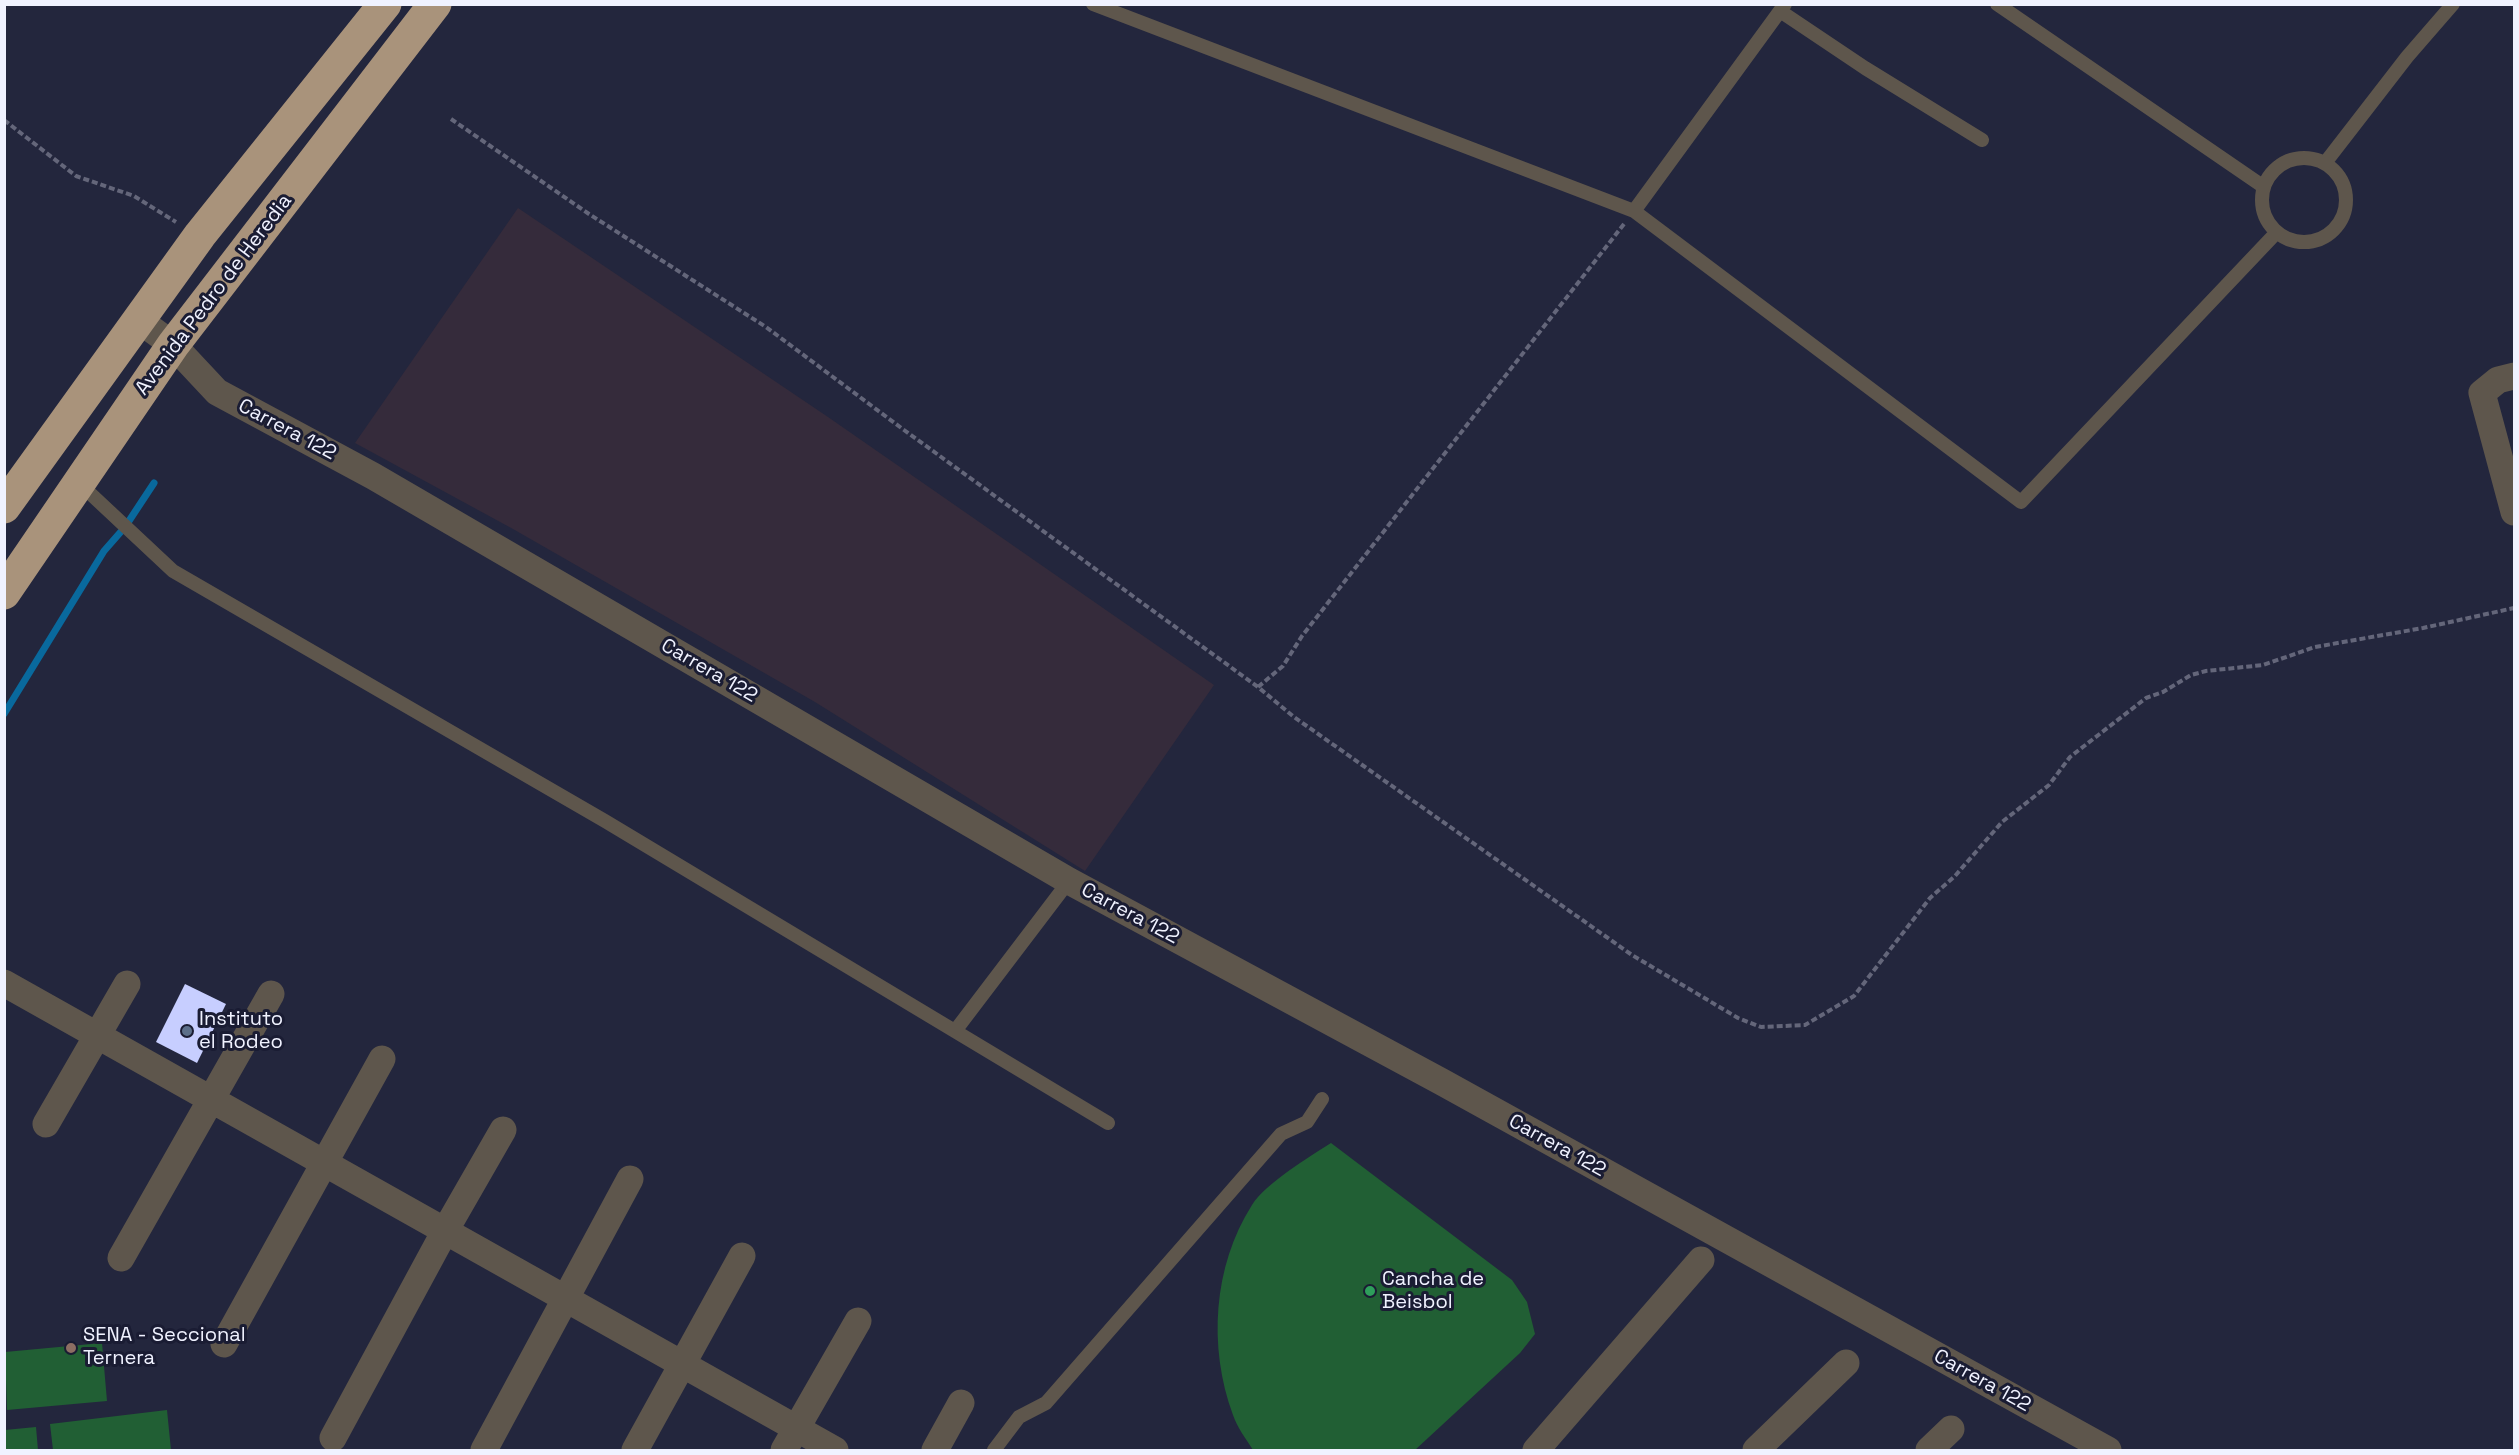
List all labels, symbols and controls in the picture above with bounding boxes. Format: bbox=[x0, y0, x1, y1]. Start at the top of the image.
street label: Avenida Pedro de Heredia bbox=[131, 190, 297, 400]
street label: Carrera 122 bbox=[234, 394, 340, 466]
street label: Carrera 122 bbox=[657, 634, 761, 708]
street label: Carrera 122 bbox=[1077, 878, 1183, 950]
place label: Instituto el Rodeo bbox=[199, 1008, 283, 1055]
marker: Instituto el Rodeo bbox=[180, 1024, 194, 1038]
street label: Carrera 122 bbox=[1504, 1110, 1610, 1182]
place label: Cancha de Beisbol bbox=[1382, 1268, 1484, 1315]
marker: Cancha de Beisbol bbox=[1363, 1284, 1377, 1298]
place label: SENA - Seccional Ternera bbox=[83, 1324, 246, 1371]
marker: SENA - Seccional Ternera bbox=[64, 1341, 78, 1355]
street label: Carrera 122 bbox=[1929, 1345, 2035, 1417]

